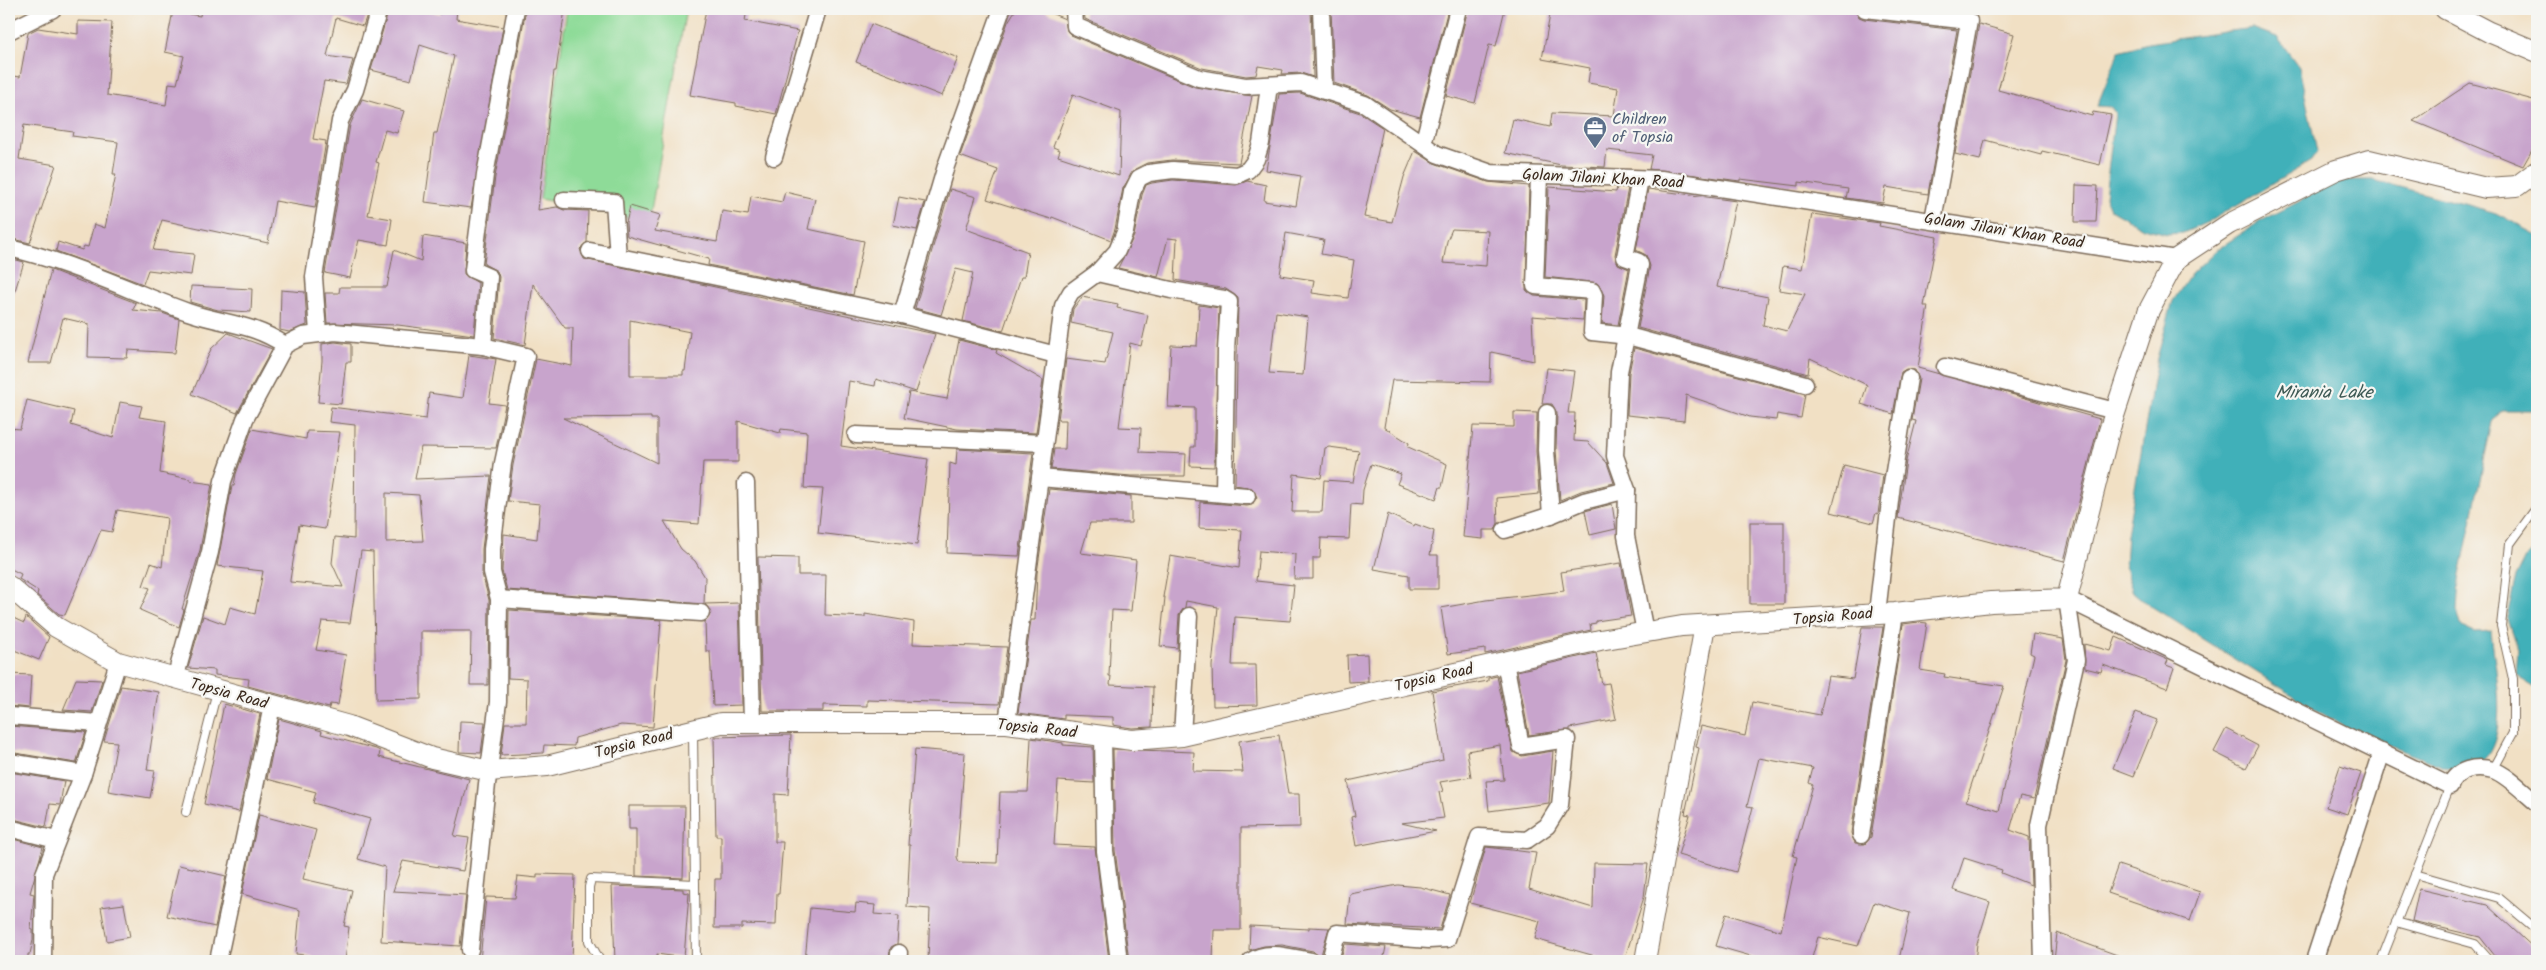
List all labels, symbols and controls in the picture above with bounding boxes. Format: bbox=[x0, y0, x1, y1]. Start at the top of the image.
place label: Children of Topsia bbox=[1612, 107, 1673, 150]
office icon: Children of Topsia bbox=[1582, 115, 1608, 149]
street label: Golam Jilani Khan Road bbox=[1522, 162, 1685, 196]
street label: Golam Jilani Khan Road bbox=[1922, 206, 2087, 256]
water label: Mirania Lake bbox=[2275, 379, 2375, 408]
street label: Topsia Road bbox=[1792, 601, 1875, 633]
street label: Topsia Road bbox=[1392, 657, 1477, 699]
street label: Topsia Road bbox=[187, 672, 272, 717]
street label: Topsia Road bbox=[996, 712, 1079, 746]
street label: Topsia Road bbox=[592, 722, 677, 766]

